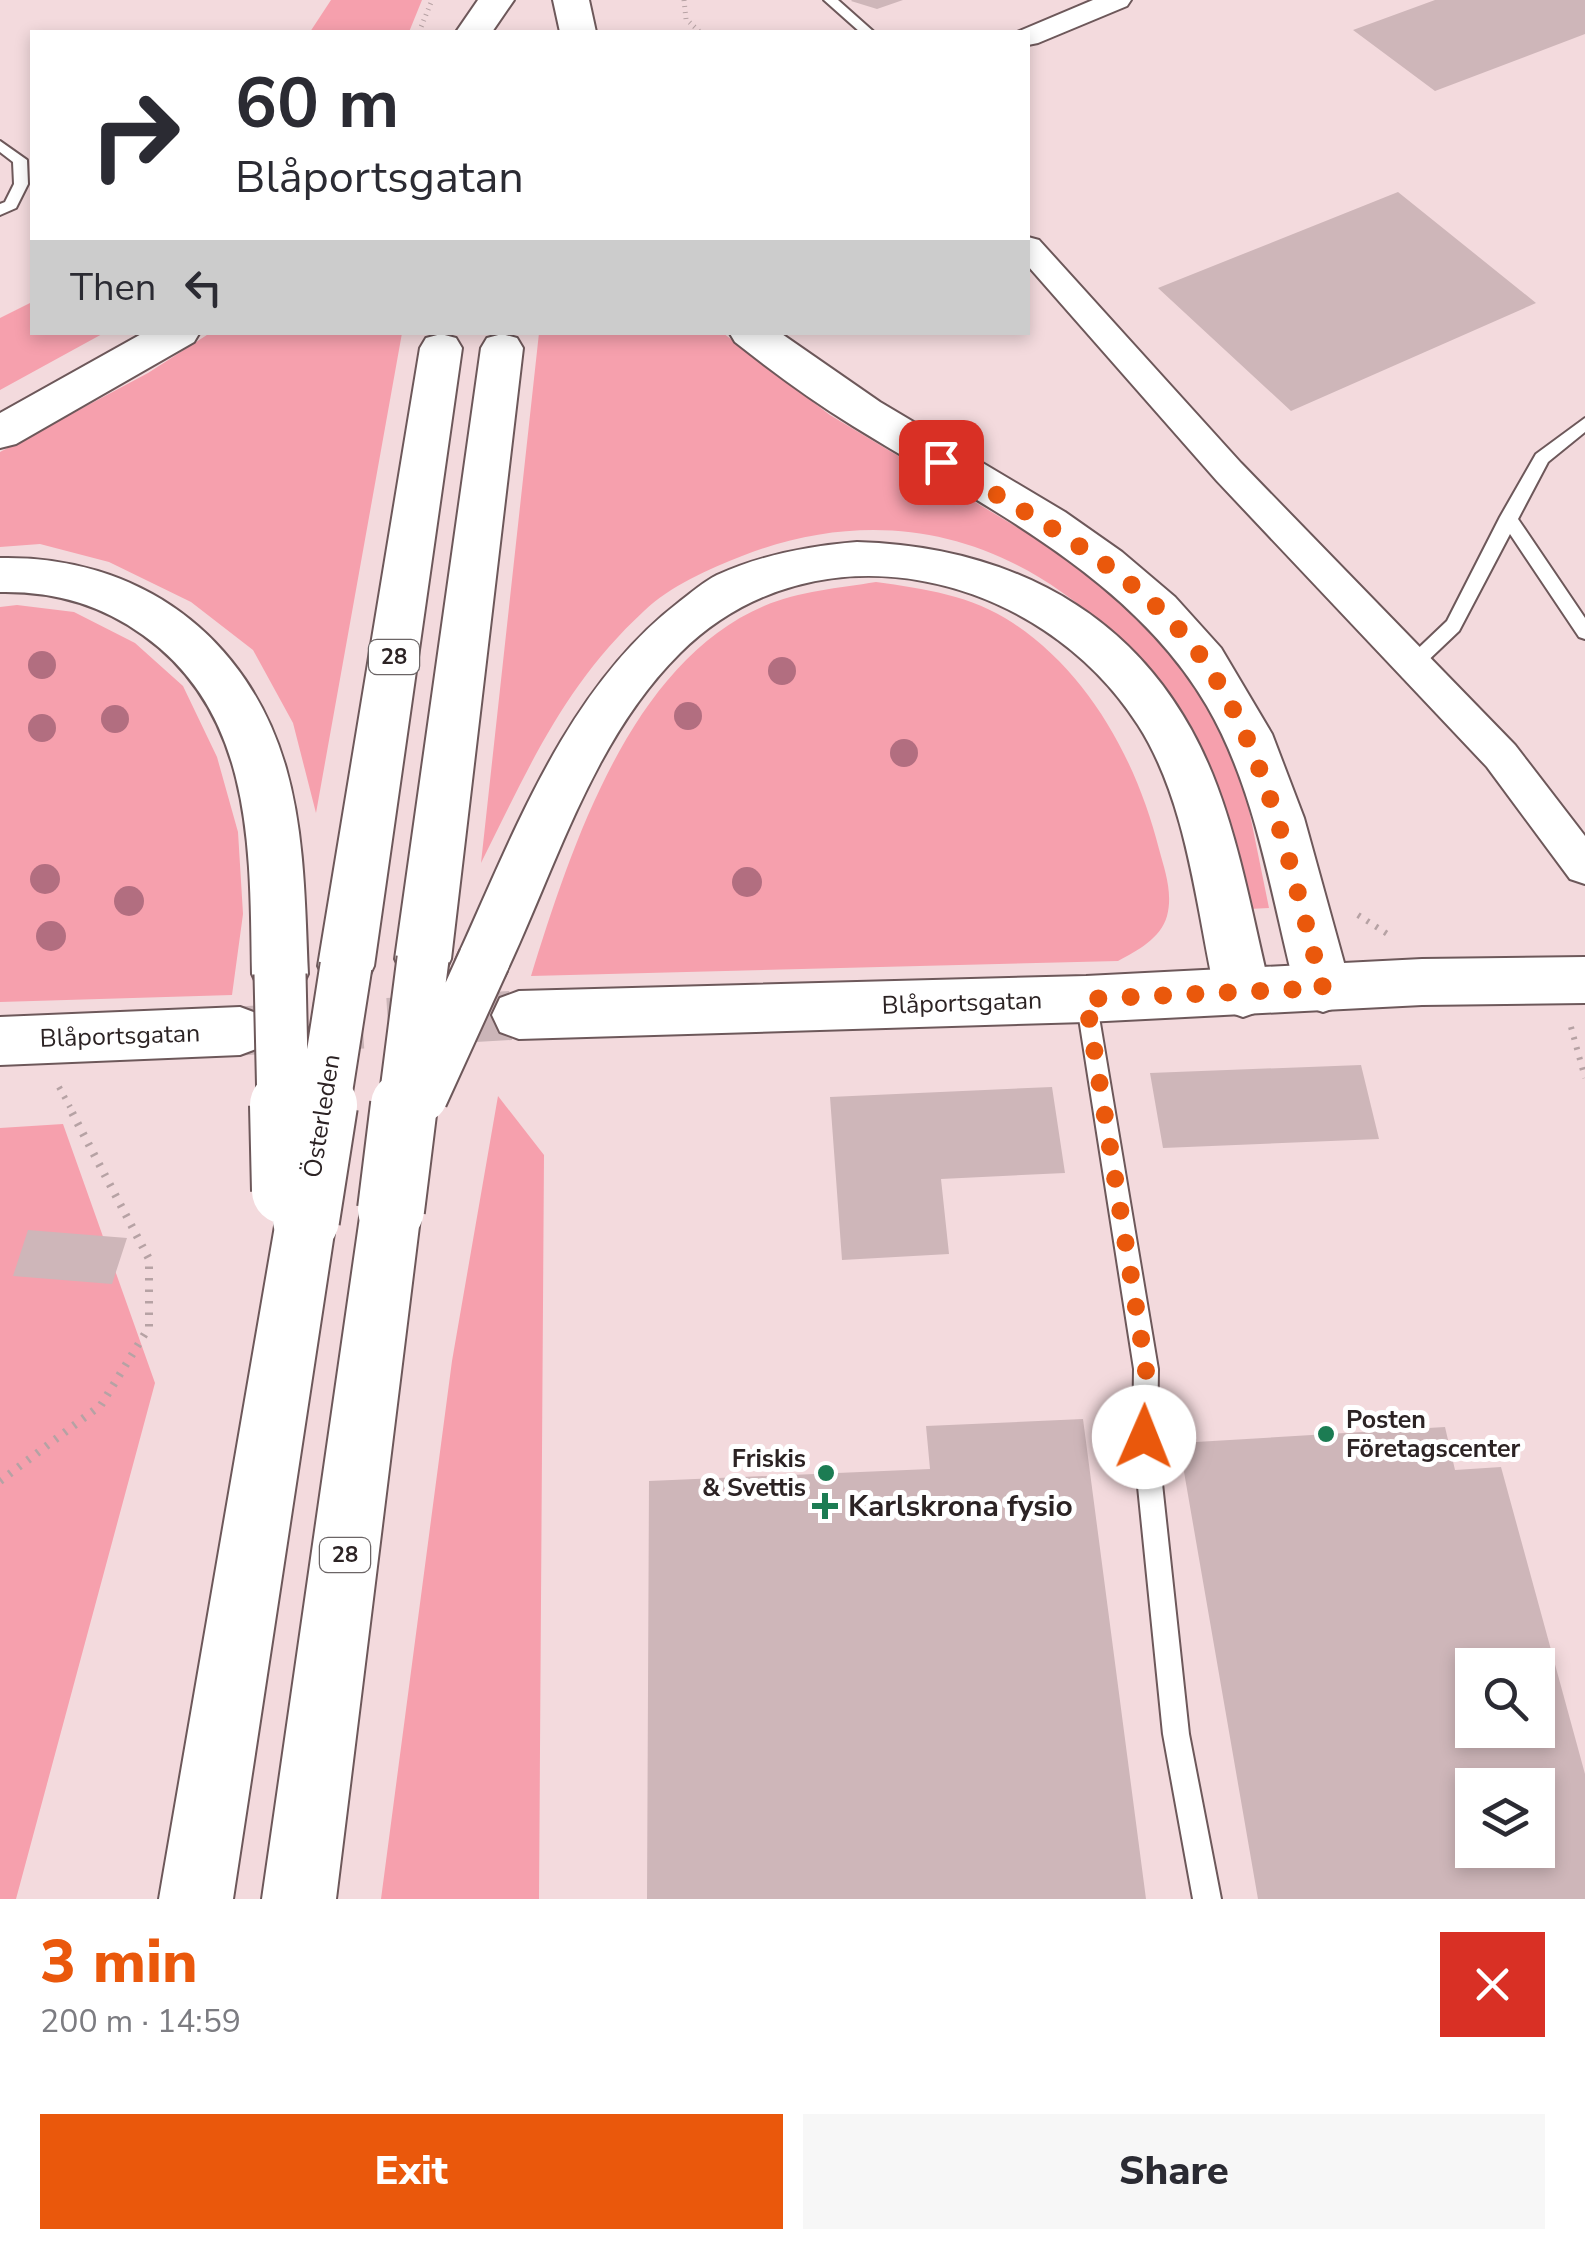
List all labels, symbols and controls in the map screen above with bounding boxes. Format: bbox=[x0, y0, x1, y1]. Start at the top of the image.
text: 60 m bbox=[235, 56, 399, 152]
icon: right bbox=[70, 70, 200, 200]
text: Blåportsgatan bbox=[235, 147, 524, 208]
icon: left bbox=[176, 260, 231, 315]
text: Then bbox=[70, 262, 156, 313]
pin bbox=[899, 420, 984, 505]
icon: arrive bbox=[914, 435, 969, 490]
road number: 28 bbox=[369, 640, 419, 674]
street label: Blåportsgatan bbox=[881, 983, 1043, 1023]
street label: Blåportsgatan bbox=[39, 1016, 201, 1056]
street label: Österleden bbox=[295, 1052, 349, 1180]
position arrow bbox=[1092, 1385, 1196, 1489]
place label: Posten Företagscenter bbox=[1346, 1403, 1520, 1466]
marker: Posten Företagscenter bbox=[1315, 1423, 1337, 1445]
place label: Friskis & Svettis bbox=[702, 1442, 806, 1505]
marker: Friskis & Svettis bbox=[815, 1462, 837, 1484]
place label: Karlskrona fysio bbox=[848, 1486, 1073, 1527]
marker: Karlskrona fysio bbox=[812, 1493, 838, 1519]
road number: 28 bbox=[320, 1538, 370, 1572]
map controls bbox=[1455, 1648, 1555, 1868]
button: search bbox=[1455, 1648, 1555, 1748]
button: layers bbox=[1455, 1768, 1555, 1868]
text: 3 min bbox=[40, 1921, 198, 2003]
button: close bbox=[1440, 1932, 1545, 2037]
text: 200 m · 14:59 bbox=[40, 2000, 241, 2043]
button: Exit bbox=[40, 2114, 783, 2229]
button: Share bbox=[803, 2114, 1545, 2229]

